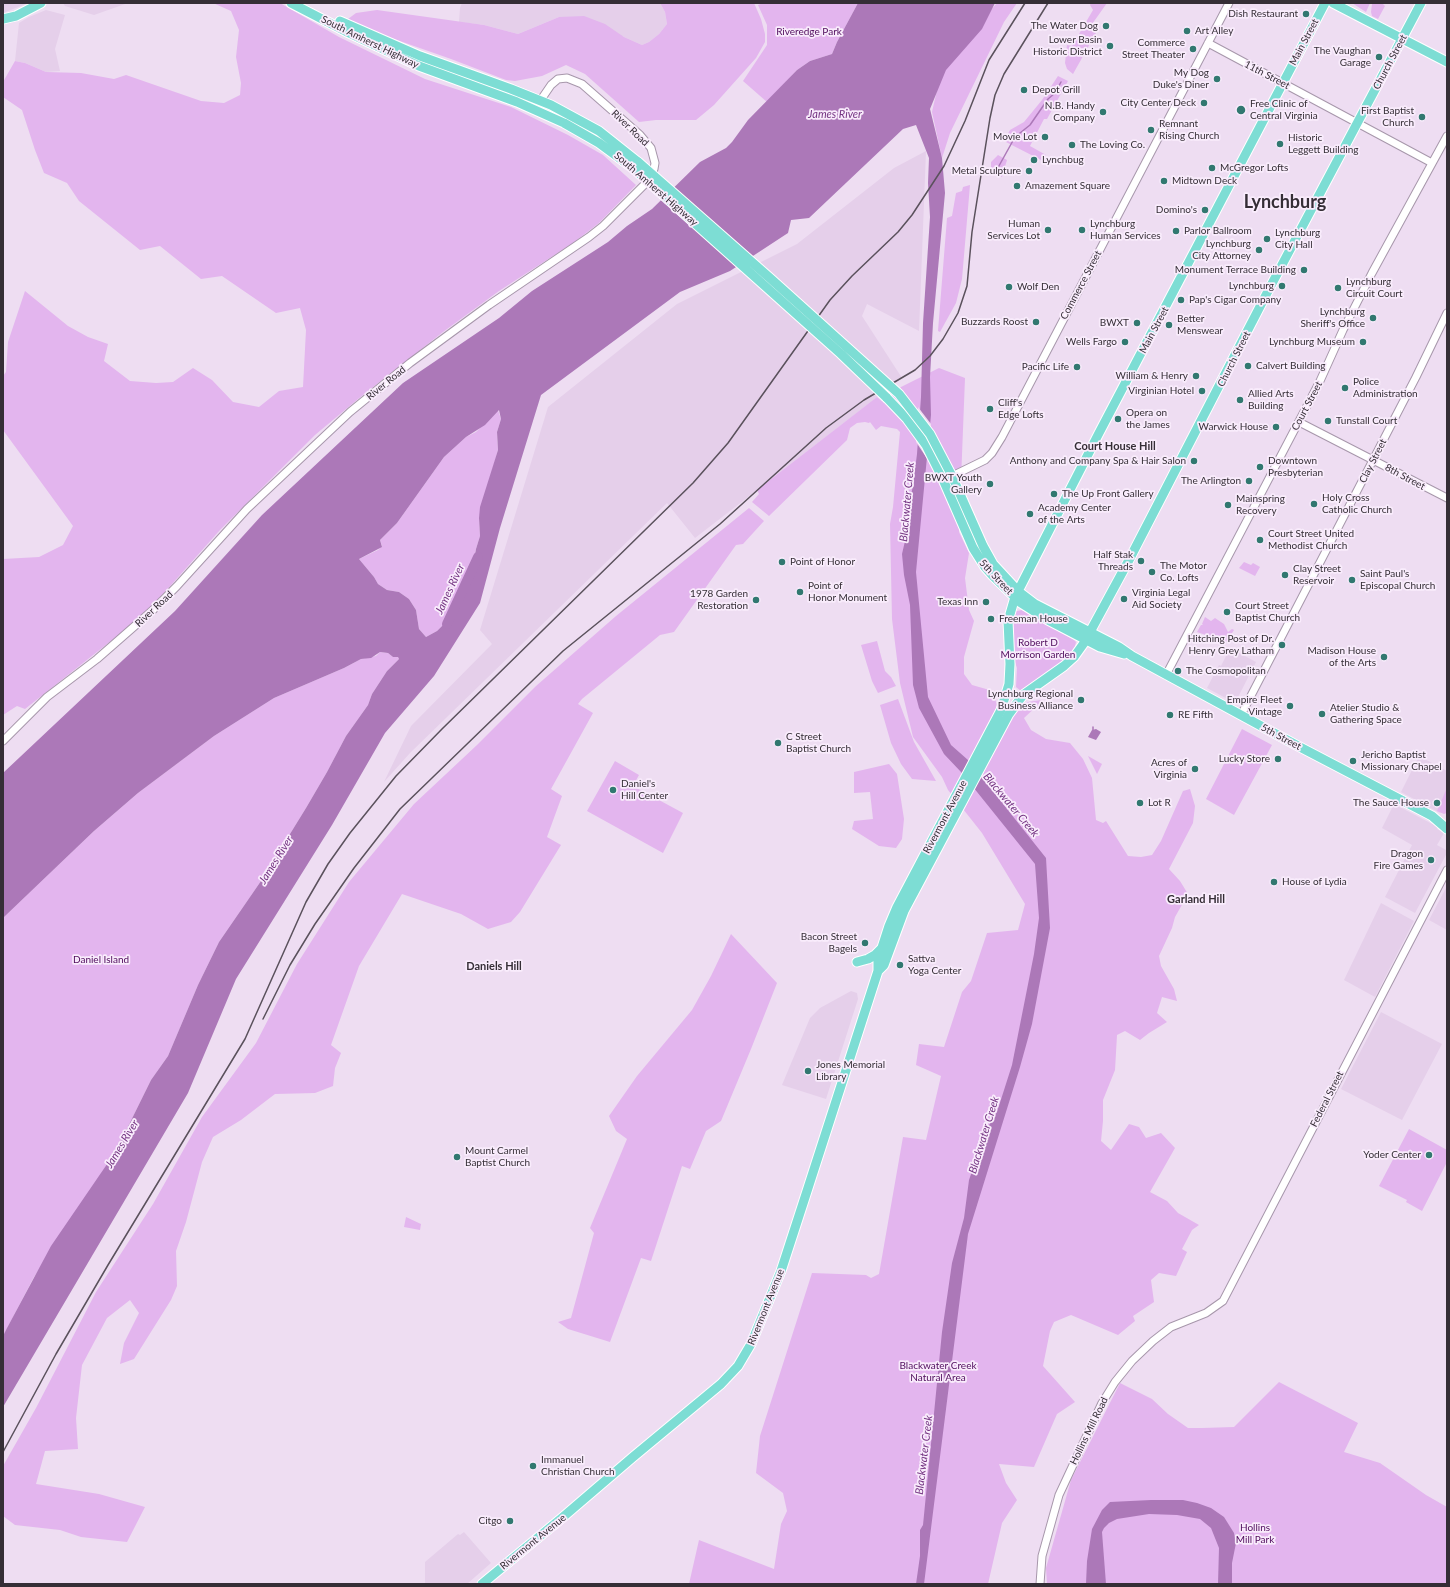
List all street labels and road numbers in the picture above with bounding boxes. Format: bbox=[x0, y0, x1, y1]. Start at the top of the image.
street label: South Amherst Highway bbox=[319, 13, 421, 71]
street label: Main Street bbox=[1287, 17, 1321, 67]
street label: Church Street bbox=[1370, 32, 1410, 92]
street label: 11th Street bbox=[1242, 58, 1292, 92]
street label: River Road bbox=[609, 107, 651, 149]
street label: South Amherst Highway bbox=[612, 149, 700, 229]
street label: Commerce Street bbox=[1058, 249, 1104, 321]
street label: Main Street bbox=[1137, 305, 1171, 355]
street label: Church Street bbox=[1215, 329, 1253, 389]
street label: River Road bbox=[364, 363, 408, 403]
street label: Court Street bbox=[1289, 379, 1325, 433]
street label: Clay Street bbox=[1357, 437, 1389, 485]
street label: 8th Street bbox=[1383, 461, 1427, 493]
street label: 5th Street bbox=[977, 557, 1015, 597]
street label: River Road bbox=[133, 588, 175, 630]
street label: 5th Street bbox=[1259, 721, 1303, 753]
street label: Rivermont Avenue bbox=[921, 778, 969, 856]
street label: Federal Street bbox=[1308, 1069, 1346, 1129]
street label: Rivermont Avenue bbox=[745, 1267, 787, 1347]
street label: Hollins Mill Road bbox=[1067, 1395, 1111, 1467]
street label: Rivermont Avenue bbox=[498, 1512, 568, 1572]

